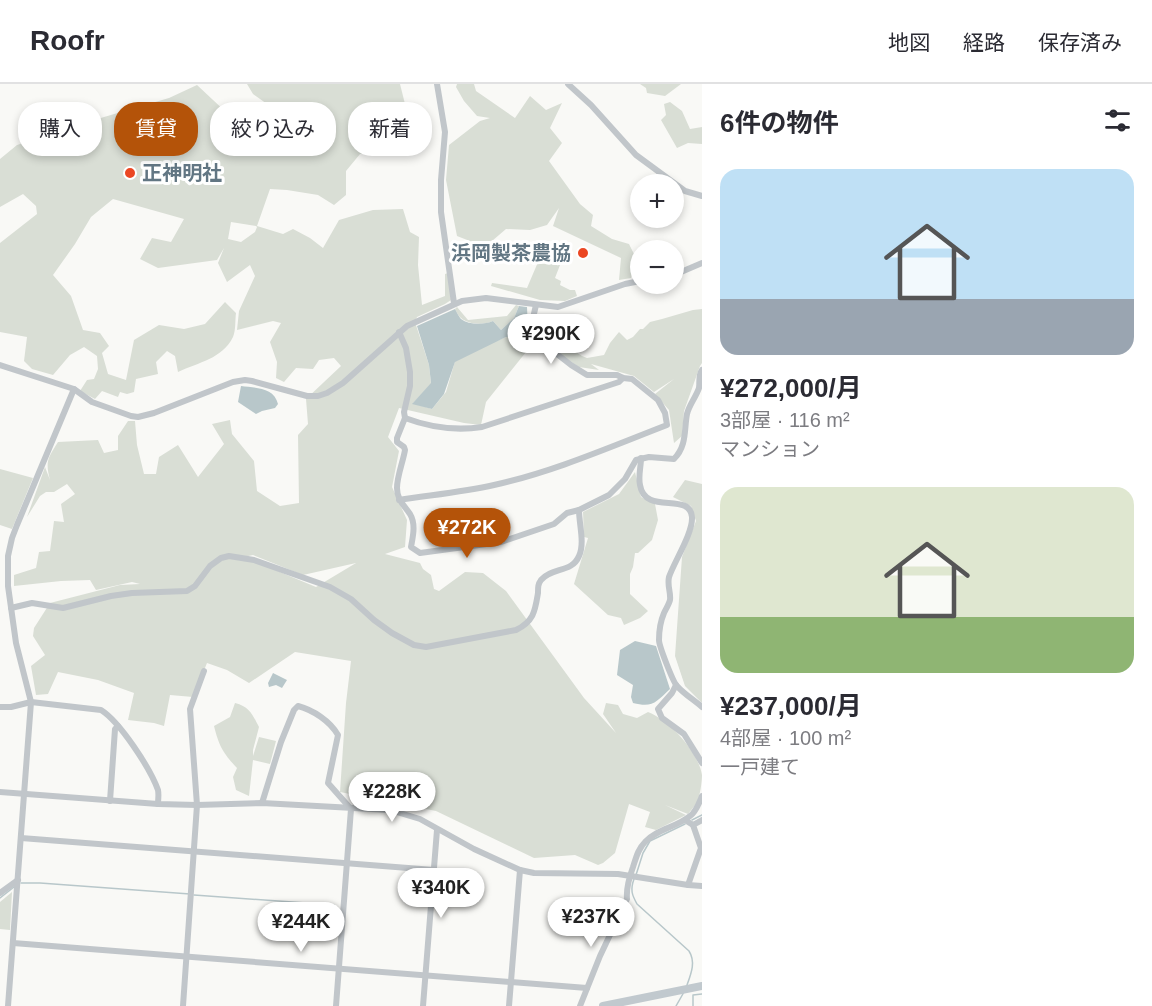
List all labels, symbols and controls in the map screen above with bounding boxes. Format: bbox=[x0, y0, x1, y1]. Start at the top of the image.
text: Roofr bbox=[30, 25, 105, 56]
text: 地図 bbox=[888, 31, 930, 54]
text: 経路 bbox=[963, 31, 1005, 54]
text: 保存済み bbox=[1038, 31, 1122, 54]
chip: 購入 bbox=[18, 102, 102, 156]
chip: 賃貸 bbox=[114, 102, 198, 156]
chip: 絞り込み bbox=[210, 102, 336, 156]
chip: 新着 bbox=[348, 102, 432, 156]
icon: filters bbox=[1101, 104, 1134, 137]
text: 6件の物件 bbox=[720, 108, 838, 138]
place label: 正神明社 bbox=[142, 162, 222, 184]
marker: 正神明社 bbox=[123, 166, 137, 180]
map controls bbox=[630, 174, 684, 294]
button: + bbox=[630, 174, 684, 228]
icon: home bbox=[873, 208, 981, 316]
button: − bbox=[630, 240, 684, 294]
place label: 浜岡製茶農協 bbox=[451, 242, 571, 264]
marker: 浜岡製茶農協 bbox=[576, 246, 590, 260]
pin: ¥290K bbox=[509, 314, 593, 365]
text: ¥290K bbox=[522, 322, 580, 344]
text: ¥272,000/月 bbox=[720, 373, 862, 403]
text: 3部屋 · 116 m² bbox=[720, 409, 850, 431]
text: マンション bbox=[720, 438, 820, 460]
pin: ¥272K bbox=[425, 508, 509, 559]
text: ¥272K bbox=[438, 516, 496, 538]
icon: home bbox=[873, 526, 981, 634]
text: ¥237,000/月 bbox=[720, 691, 862, 721]
text: 4部屋 · 100 m² bbox=[720, 727, 851, 749]
text: 一戸建て bbox=[720, 756, 800, 778]
pin: ¥228K bbox=[350, 772, 434, 823]
text: ¥228K bbox=[363, 780, 421, 802]
pin: ¥340K bbox=[399, 868, 483, 919]
text: ¥340K bbox=[412, 876, 470, 898]
pin: ¥237K bbox=[549, 897, 633, 948]
pin: ¥244K bbox=[259, 902, 343, 953]
text: ¥237K bbox=[562, 905, 620, 927]
text: ¥244K bbox=[272, 910, 330, 932]

